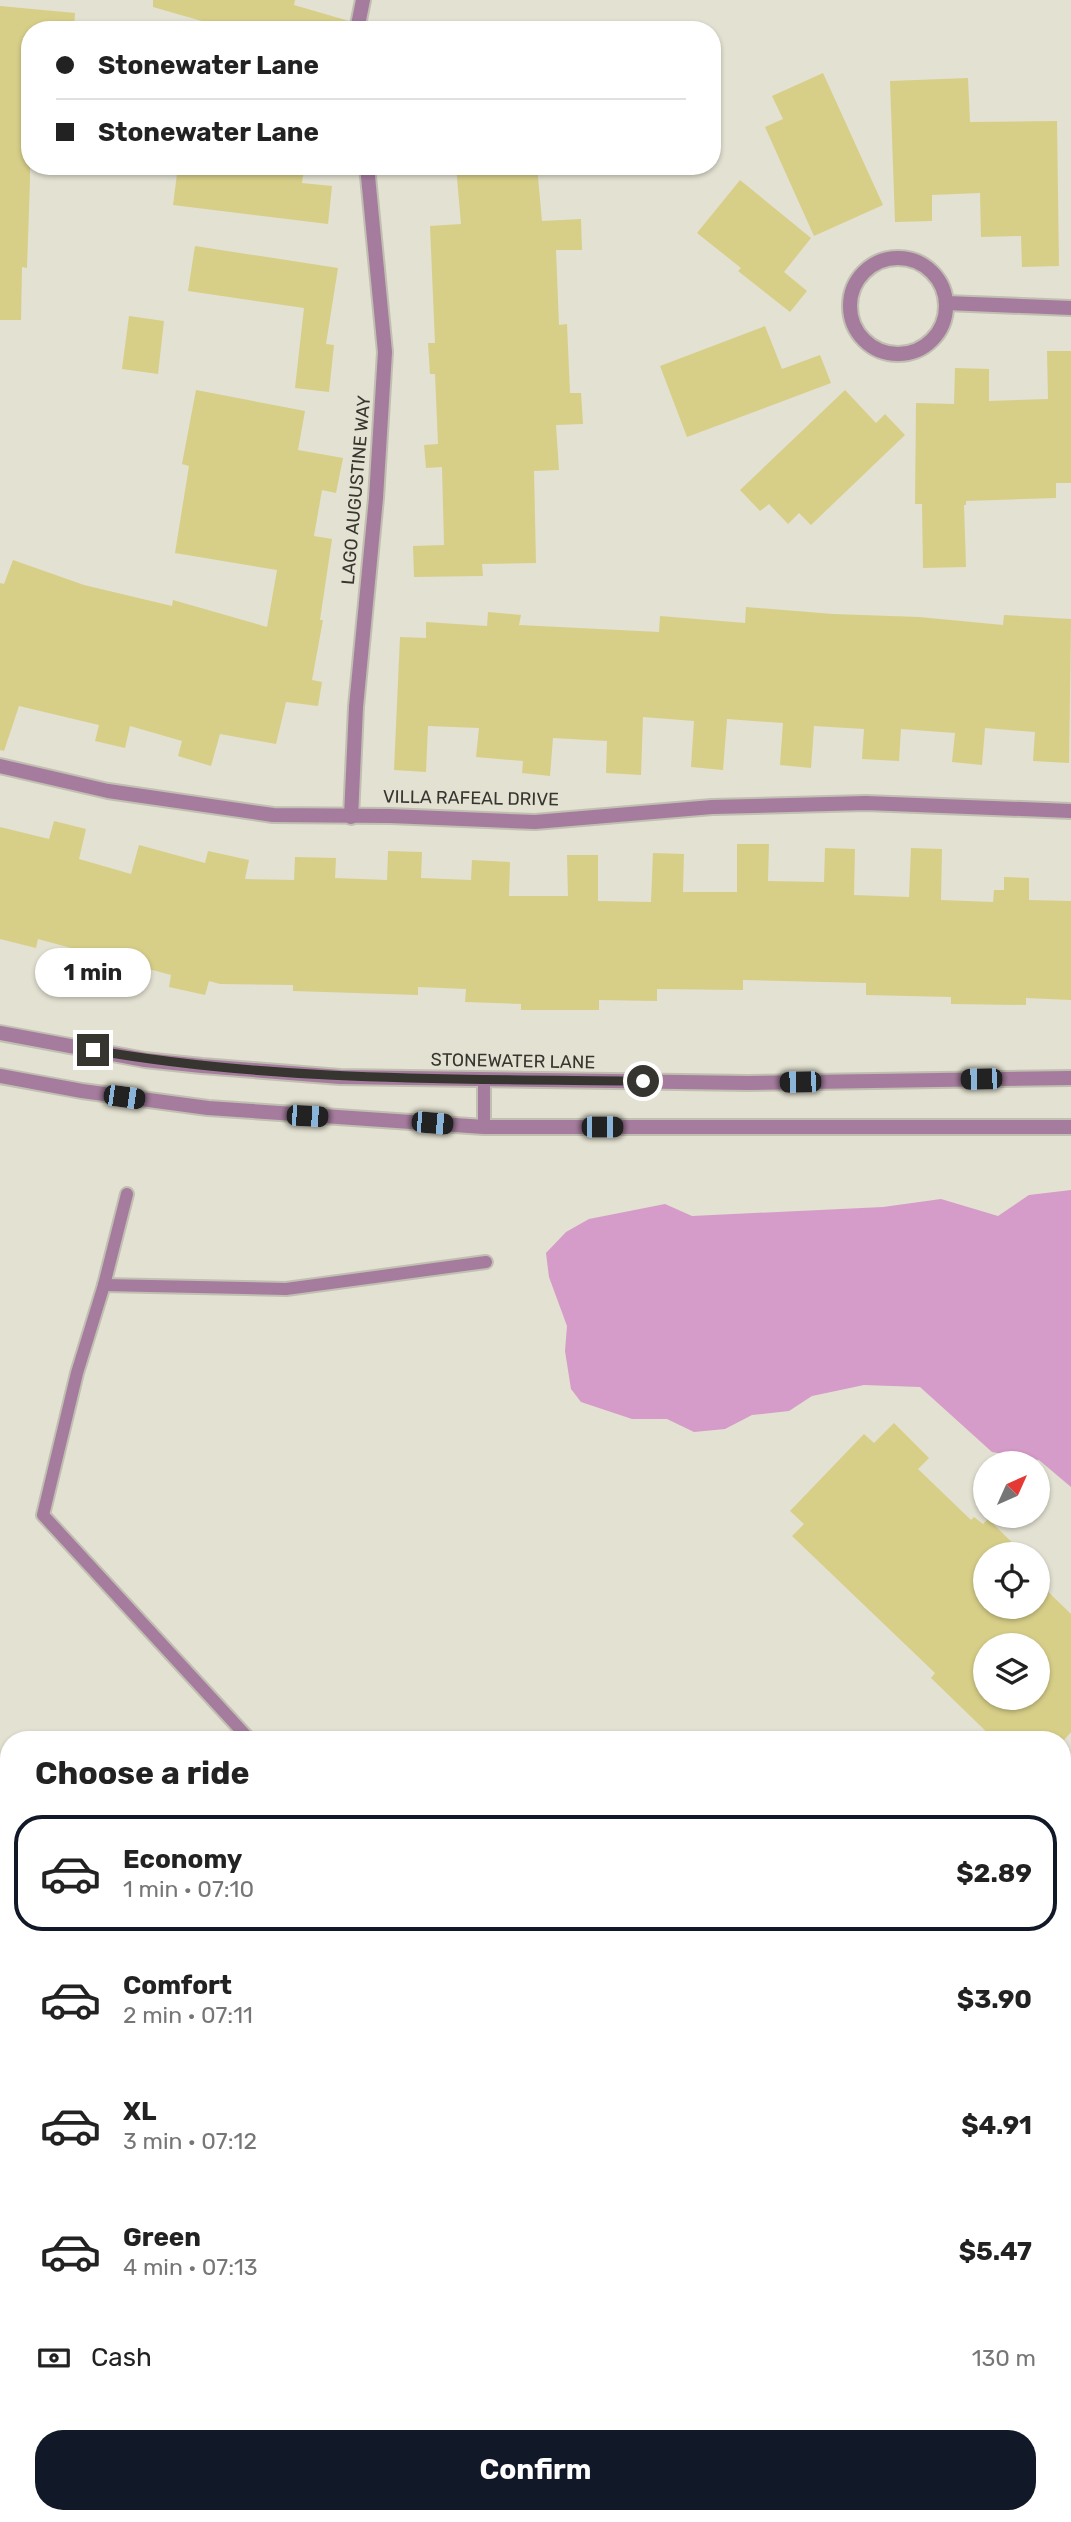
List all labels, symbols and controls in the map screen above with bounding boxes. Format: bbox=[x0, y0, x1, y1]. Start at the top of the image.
text: Stonewater Lane bbox=[98, 50, 319, 81]
text: Stonewater Lane bbox=[98, 117, 319, 148]
street label: LAGO AUGUSTINE WAY bbox=[337, 394, 375, 586]
street label: VILLA RAFEAL DRIVE bbox=[383, 785, 559, 811]
callout: 1 min bbox=[35, 948, 151, 998]
text: 1 min bbox=[64, 958, 122, 986]
route end bbox=[77, 1034, 109, 1066]
street label: STONEWATER LANE bbox=[431, 1049, 595, 1073]
route start bbox=[627, 1065, 659, 1097]
car bbox=[960, 1068, 1003, 1090]
car bbox=[779, 1071, 822, 1093]
car bbox=[102, 1084, 147, 1110]
car bbox=[286, 1104, 329, 1128]
car bbox=[411, 1111, 454, 1135]
car bbox=[582, 1117, 624, 1138]
north arrow bbox=[973, 1451, 1050, 1528]
map controls bbox=[973, 1451, 1050, 1710]
button: locate bbox=[973, 1542, 1050, 1619]
button: layers bbox=[973, 1633, 1050, 1710]
text: Choose a ride bbox=[35, 1754, 249, 1792]
icon: car bbox=[39, 1842, 102, 1905]
text: Economy bbox=[123, 1844, 242, 1875]
text: $2.89 bbox=[956, 1858, 1032, 1889]
text: 1 min · 07:10 bbox=[123, 1875, 254, 1903]
icon: car bbox=[39, 1968, 102, 2031]
text: Comfort bbox=[123, 1970, 232, 2001]
text: $3.90 bbox=[957, 1984, 1032, 2015]
text: 2 min · 07:11 bbox=[123, 2001, 253, 2029]
icon: car bbox=[39, 2094, 102, 2157]
text: XL bbox=[123, 2096, 156, 2127]
text: $4.91 bbox=[961, 2110, 1032, 2141]
text: 3 min · 07:12 bbox=[123, 2127, 257, 2155]
icon: car bbox=[39, 2220, 102, 2283]
text: Green bbox=[123, 2222, 201, 2253]
text: $5.47 bbox=[959, 2236, 1032, 2267]
text: 4 min · 07:13 bbox=[123, 2253, 258, 2281]
icon: cash bbox=[35, 2339, 73, 2377]
text: Cash bbox=[91, 2342, 152, 2373]
text: 130 m bbox=[972, 2344, 1036, 2372]
button: Confirm bbox=[35, 2430, 1036, 2510]

